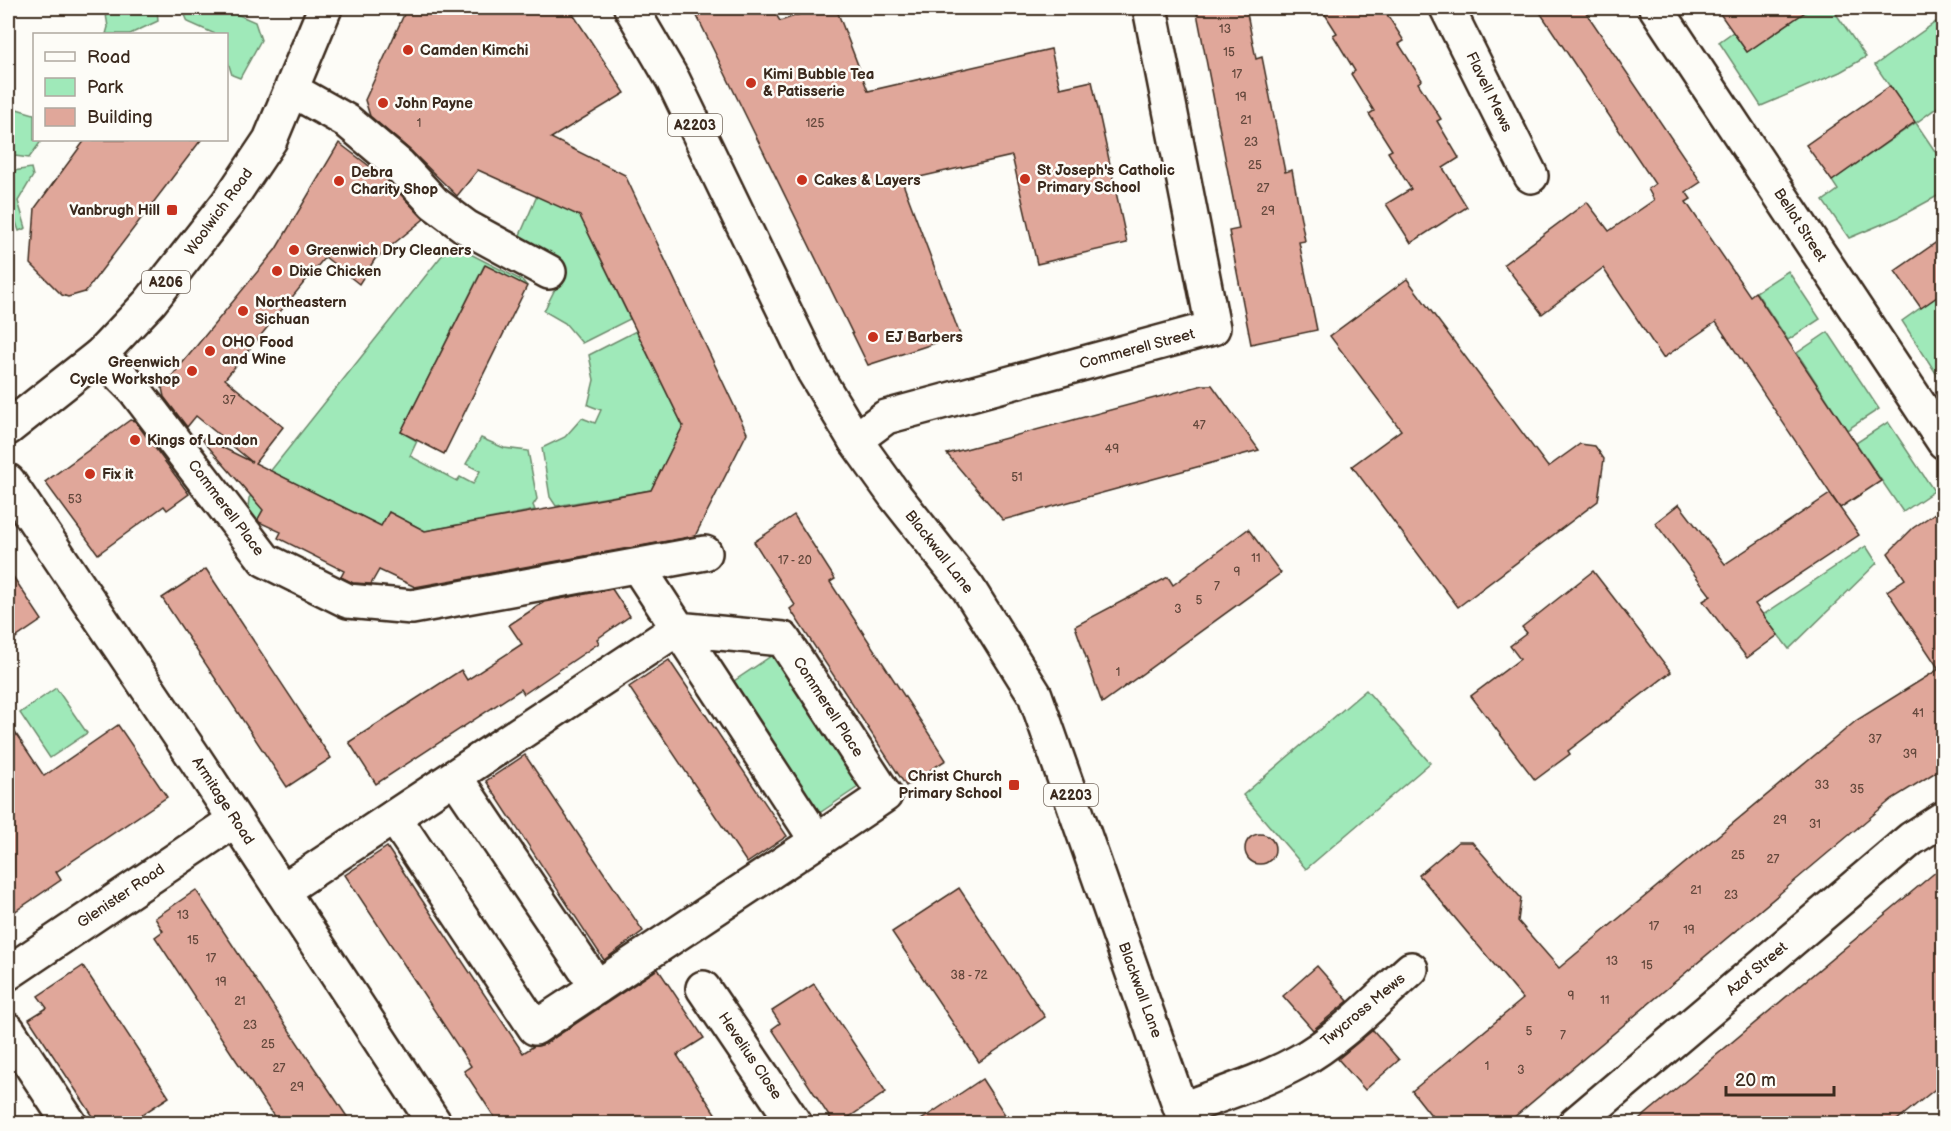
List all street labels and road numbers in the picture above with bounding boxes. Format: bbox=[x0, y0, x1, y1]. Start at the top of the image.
street label: Flavell Mews bbox=[1461, 49, 1517, 136]
road number: A2203 bbox=[668, 114, 722, 136]
street label: Woolwich Road bbox=[181, 165, 257, 259]
street label: Bellot Street bbox=[1769, 185, 1831, 266]
road number: A206 bbox=[142, 271, 190, 293]
street label: Commerell Street bbox=[1077, 324, 1197, 374]
street label: Commerell Place bbox=[184, 456, 268, 560]
street label: Blackwall Lane bbox=[901, 507, 978, 598]
street label: Commerell Place bbox=[789, 653, 868, 761]
street label: Armitage Road bbox=[188, 753, 258, 849]
road number: A2203 bbox=[1044, 784, 1098, 806]
street label: Glenister Road bbox=[74, 860, 168, 932]
street label: Azof Street bbox=[1722, 938, 1792, 1000]
street label: Blackwall Lane bbox=[1114, 940, 1166, 1041]
street label: Twycross Mews bbox=[1317, 969, 1410, 1051]
street label: Hevelius Close bbox=[714, 1009, 786, 1103]

